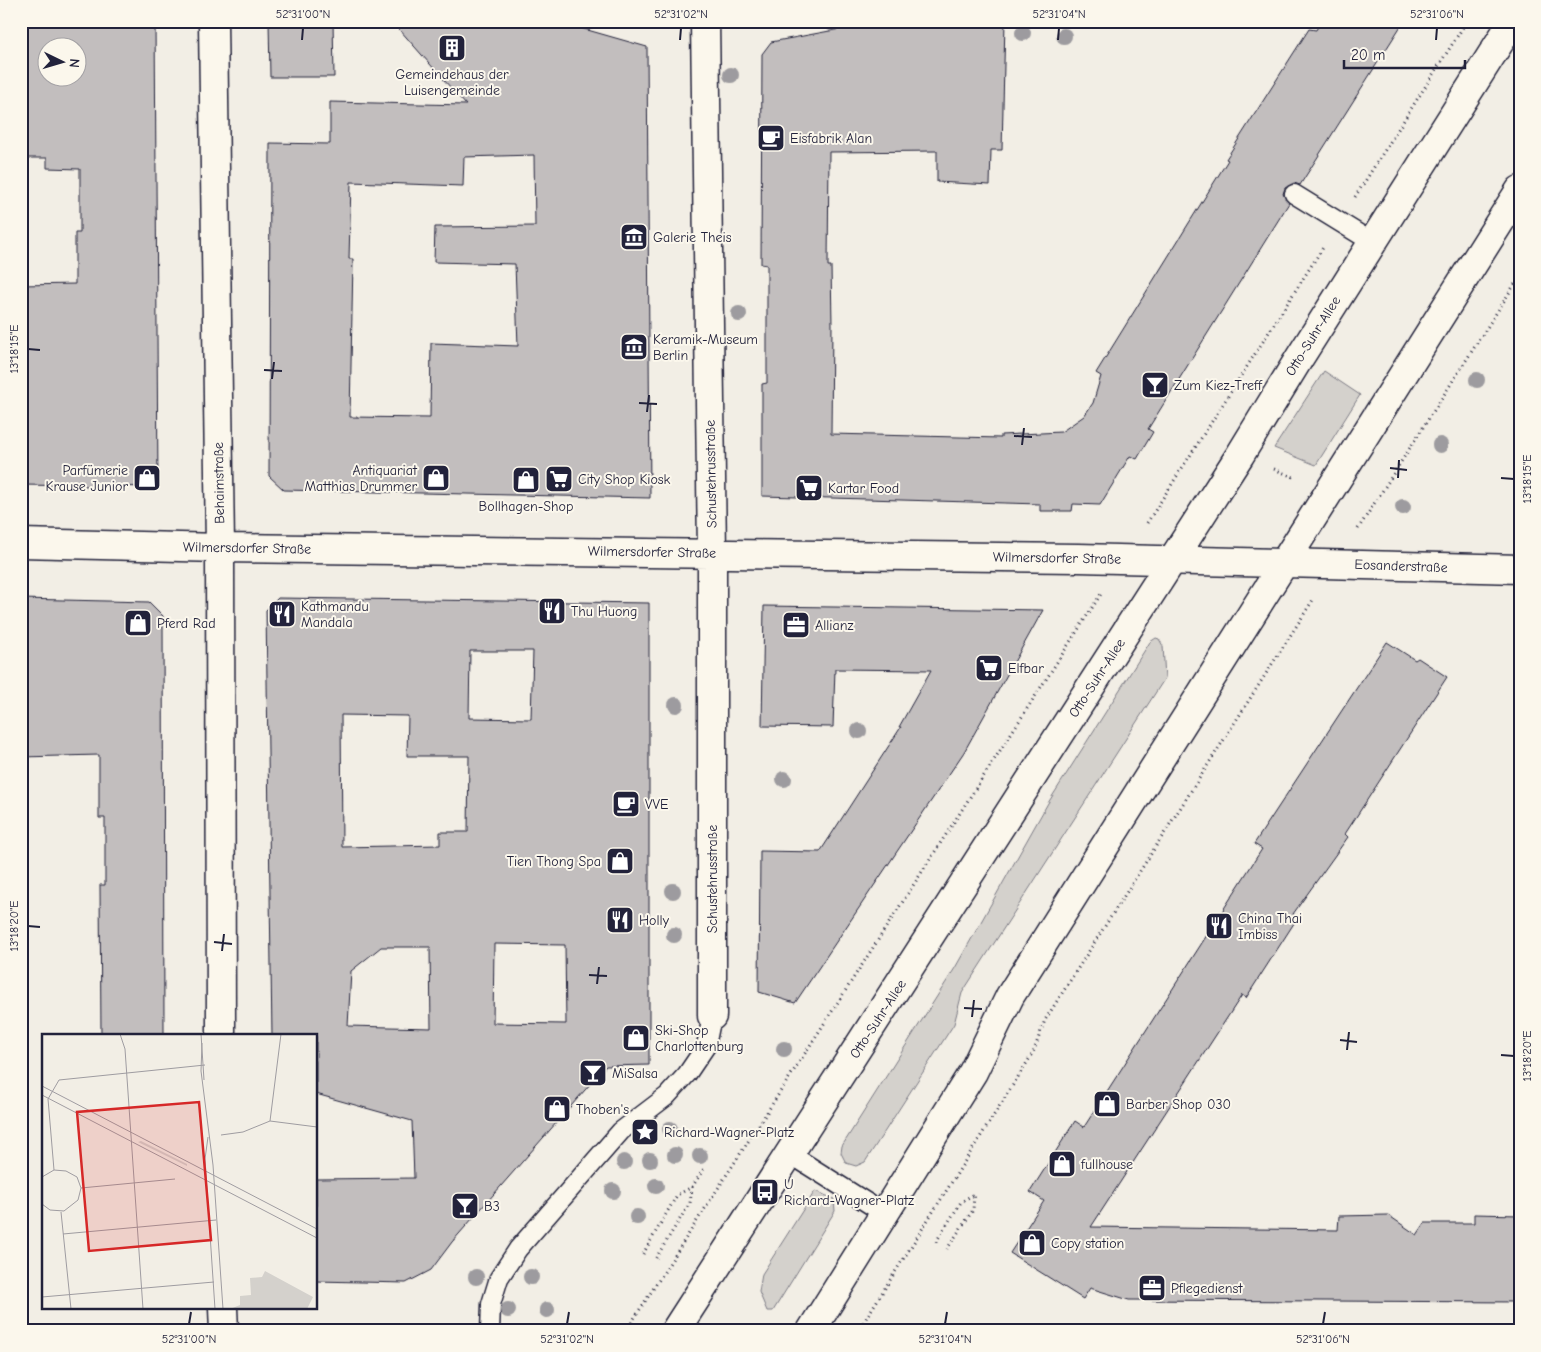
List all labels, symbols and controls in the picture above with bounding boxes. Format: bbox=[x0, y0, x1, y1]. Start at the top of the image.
text: 52°31'00"N bbox=[276, 7, 330, 21]
text: 52°31'02"N bbox=[654, 7, 708, 21]
text: 52°31'04"N bbox=[1032, 7, 1086, 21]
text: 52°31'06"N bbox=[1410, 7, 1464, 21]
building icon: Gemeindehaus der Luisengemeinde bbox=[437, 33, 467, 63]
north arrow bbox=[38, 38, 88, 88]
scale bar bbox=[1344, 38, 1465, 70]
text: 20 m bbox=[1351, 46, 1385, 64]
text: N bbox=[66, 58, 83, 68]
place label: Gemeindehaus der Luisengemeinde bbox=[395, 66, 509, 99]
cafe icon: Eisfabrik Alan bbox=[756, 123, 786, 153]
place label: Eisfabrik Alan bbox=[790, 130, 872, 147]
museum icon: Galerie Theis bbox=[619, 222, 649, 252]
place label: Galerie Theis bbox=[653, 229, 732, 246]
street label: Otto-Suhr-Allee bbox=[1282, 293, 1344, 379]
text: 13°18'15"E bbox=[7, 325, 21, 373]
place label: Keramik-Museum Berlin bbox=[653, 331, 758, 364]
museum icon: Keramik-Museum Berlin bbox=[619, 332, 649, 362]
bar icon: Zum Kiez-Treff bbox=[1140, 370, 1170, 400]
place label: Zum Kiez-Treff bbox=[1174, 377, 1263, 394]
street label: Schustehrusstraße bbox=[702, 420, 720, 528]
street label: Behaimstraße bbox=[210, 442, 228, 524]
text: 13°18'15"E bbox=[1520, 455, 1534, 503]
place label: Parfümerie Krause Junior bbox=[46, 462, 128, 495]
place label: Antiquariat Matthias Drummer bbox=[304, 462, 418, 495]
shop icon: Parfümerie Krause Junior bbox=[132, 463, 162, 493]
shop icon: Antiquariat Matthias Drummer bbox=[421, 463, 451, 493]
supermarket icon: City Shop Kiosk bbox=[544, 464, 574, 494]
shop icon: Bollhagen-Shop bbox=[511, 465, 541, 495]
place label: City Shop Kiosk bbox=[578, 471, 671, 488]
supermarket icon: Kartar Food bbox=[794, 473, 824, 503]
place label: Kartar Food bbox=[828, 480, 899, 497]
place label: Bollhagen-Shop bbox=[479, 498, 573, 515]
street label: Wilmersdorfer Straße bbox=[183, 538, 311, 558]
street label: Wilmersdorfer Straße bbox=[588, 542, 716, 562]
street label: Wilmersdorfer Straße bbox=[993, 548, 1121, 568]
street label: Eosanderstraße bbox=[1354, 556, 1448, 576]
restaurant icon: Thu Huong bbox=[537, 596, 567, 626]
place label: Kathmandu Mandala bbox=[301, 598, 369, 631]
restaurant icon: Kathmandu Mandala bbox=[267, 599, 297, 629]
place label: Thu Huong bbox=[571, 603, 638, 620]
shop icon: Pferd Rad bbox=[123, 608, 153, 638]
office icon: Allianz bbox=[781, 610, 811, 640]
place label: Pferd Rad bbox=[157, 615, 216, 632]
place label: Allianz bbox=[815, 617, 854, 634]
street label: Otto-Suhr-Allee bbox=[1065, 635, 1129, 721]
supermarket icon: Elfbar bbox=[974, 653, 1004, 683]
place label: Elfbar bbox=[1008, 660, 1044, 677]
cafe icon: VVE bbox=[611, 789, 641, 819]
place label: VVE bbox=[645, 796, 668, 813]
street label: Schustehrusstraße bbox=[704, 825, 721, 933]
shop icon: Tien Thong Spa bbox=[605, 846, 635, 876]
place label: Tien Thong Spa bbox=[507, 853, 601, 870]
text: 13°18'20"E bbox=[7, 900, 21, 952]
restaurant icon: Holly bbox=[605, 905, 635, 935]
place label: China Thai Imbiss bbox=[1238, 910, 1302, 943]
restaurant icon: China Thai Imbiss bbox=[1204, 911, 1234, 941]
place label: Holly bbox=[639, 912, 670, 929]
street label: Otto-Suhr-Allee bbox=[846, 976, 910, 1062]
place label: Ski-Shop Charlottenburg bbox=[655, 1022, 744, 1055]
shop icon: Ski-Shop Charlottenburg bbox=[621, 1023, 651, 1053]
text: 13°18'20"E bbox=[1520, 1030, 1534, 1082]
inset map bbox=[42, 1034, 318, 1310]
bar icon: MiSalsa bbox=[578, 1058, 608, 1088]
place label: MiSalsa bbox=[612, 1065, 658, 1082]
shop icon: Barber Shop 030 bbox=[1092, 1089, 1122, 1119]
shop icon: Thoben's bbox=[542, 1094, 572, 1124]
place label: Barber Shop 030 bbox=[1126, 1096, 1231, 1113]
place label: Thoben's bbox=[576, 1101, 629, 1118]
place icon: Richard-Wagner-Platz bbox=[630, 1117, 660, 1147]
place label: Richard-Wagner-Platz bbox=[664, 1124, 794, 1141]
shop icon: fullhouse bbox=[1047, 1149, 1077, 1179]
place label: fullhouse bbox=[1080, 1156, 1133, 1173]
place label: U Richard-Wagner-Platz bbox=[784, 1176, 914, 1209]
bus stop icon: U Richard-Wagner-Platz bbox=[750, 1177, 780, 1207]
bar icon: B3 bbox=[450, 1191, 480, 1221]
place label: B3 bbox=[484, 1198, 500, 1215]
shop icon: Copy station bbox=[1017, 1228, 1047, 1258]
place label: Copy station bbox=[1051, 1235, 1124, 1252]
office icon: Pflegedienst bbox=[1137, 1273, 1167, 1303]
place label: Pflegedienst bbox=[1171, 1280, 1243, 1297]
text: 52°31'00"N bbox=[162, 1332, 216, 1346]
text: 52°31'02"N bbox=[540, 1332, 594, 1346]
text: 52°31'04"N bbox=[918, 1332, 972, 1346]
text: 52°31'06"N bbox=[1296, 1332, 1350, 1346]

